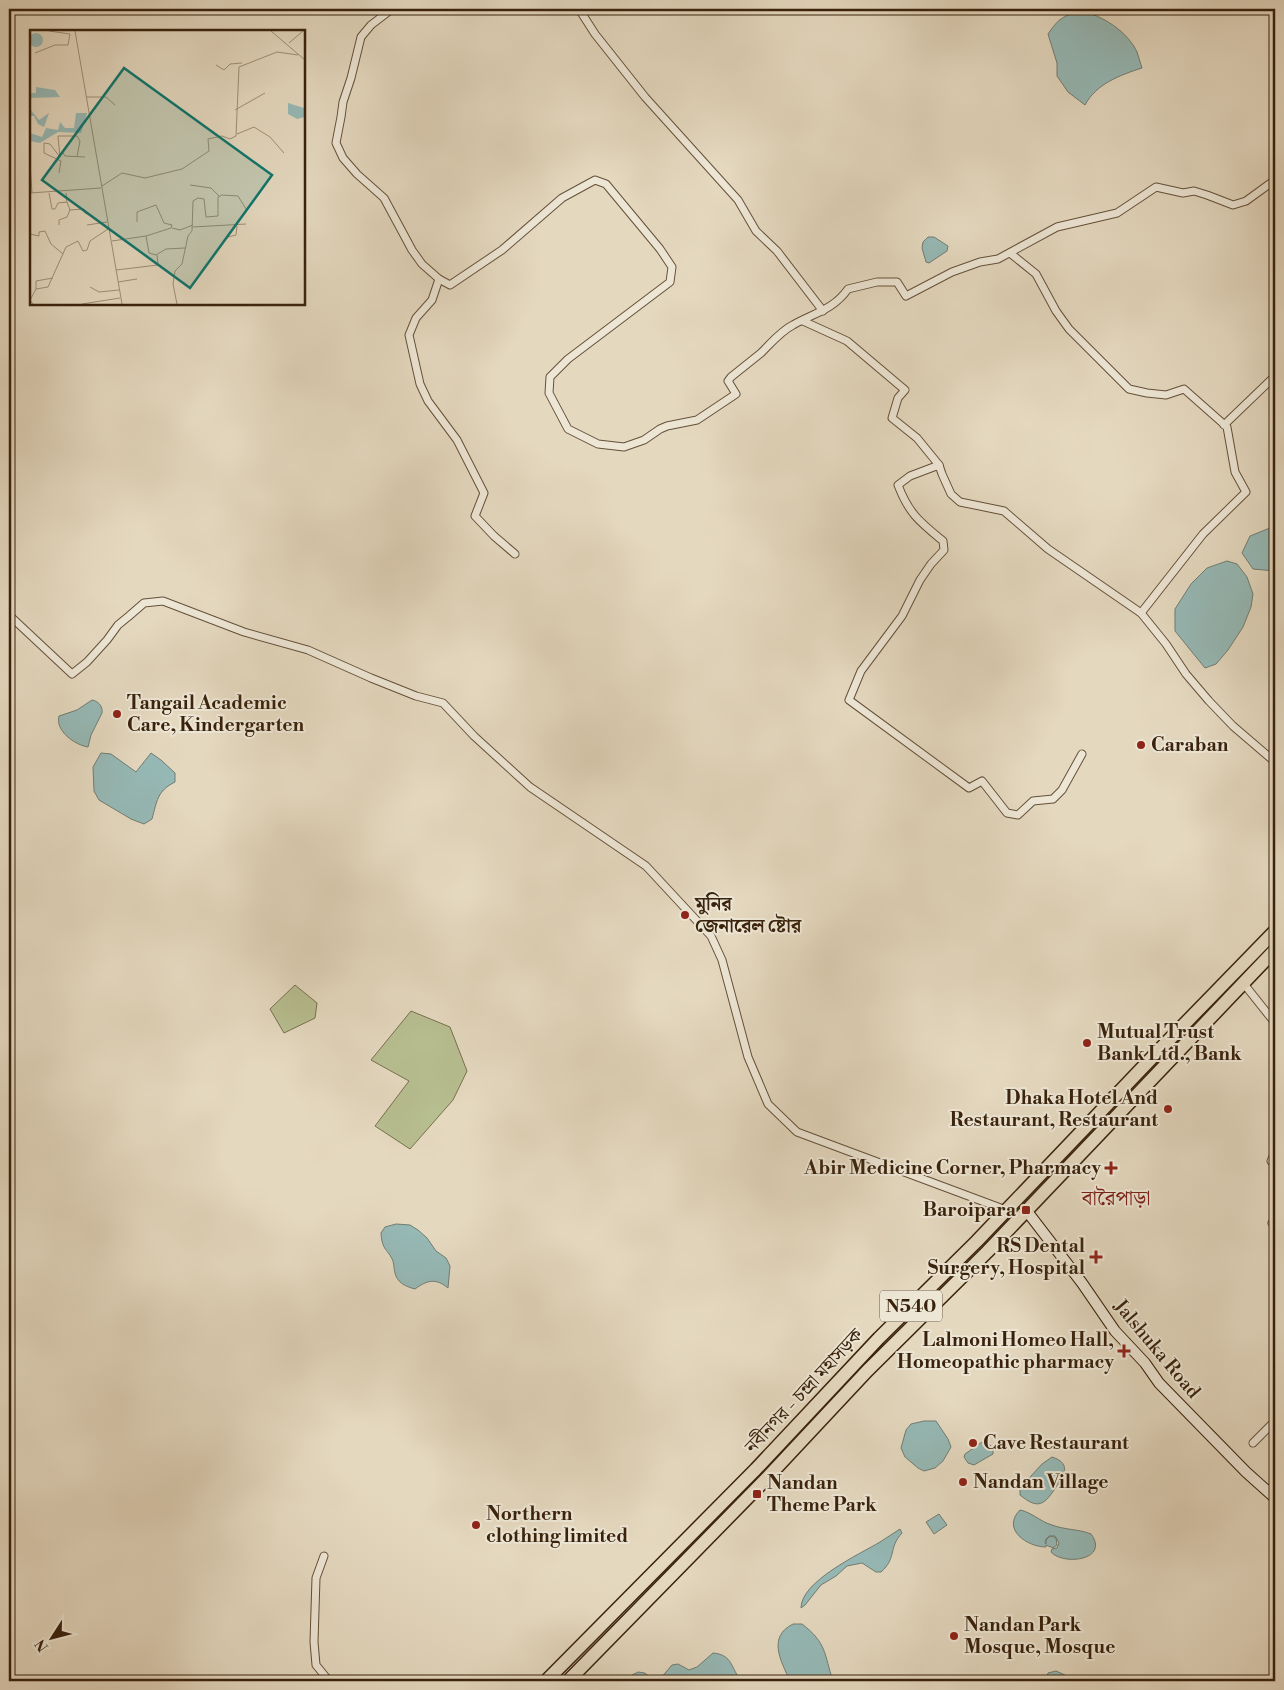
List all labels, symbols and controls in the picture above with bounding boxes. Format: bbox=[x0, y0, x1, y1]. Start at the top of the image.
inset map bbox=[30, 30, 305, 305]
place label: Tangail Academic Care, Kindergarten bbox=[127, 691, 304, 737]
marker: Tangail Academic Care, Kindergarten bbox=[111, 708, 123, 720]
place label: Caraban bbox=[1151, 733, 1229, 757]
marker: Caraban bbox=[1135, 739, 1147, 751]
place label: মুনির জেনারেল ষ্টোর bbox=[694, 892, 803, 938]
marker: মুনির জেনারেল ষ্টোর bbox=[679, 909, 691, 921]
place label: Mutual Trust Bank Ltd., Bank bbox=[1097, 1020, 1242, 1066]
marker: Mutual Trust Bank Ltd., Bank bbox=[1081, 1037, 1093, 1049]
place label: Dhaka Hotel And Restaurant, Restaurant bbox=[950, 1086, 1158, 1132]
marker: Dhaka Hotel And Restaurant, Restaurant bbox=[1162, 1103, 1174, 1115]
place label: Abir Medicine Corner, Pharmacy bbox=[803, 1156, 1101, 1180]
marker: Abir Medicine Corner, Pharmacy bbox=[1105, 1162, 1117, 1174]
district label: বারৈপাড়া bbox=[1081, 1185, 1150, 1212]
place label: Baroipara bbox=[923, 1198, 1017, 1222]
marker: Baroipara bbox=[1020, 1204, 1032, 1216]
place label: RS Dental Surgery, Hospital bbox=[927, 1234, 1085, 1280]
marker: RS Dental Surgery, Hospital bbox=[1089, 1250, 1103, 1264]
road number: N540 bbox=[880, 1290, 942, 1322]
street label: Jalshuka Road bbox=[1108, 1294, 1205, 1404]
street label: নবীনগর - চন্দ্রা মহাসড়ক bbox=[739, 1323, 868, 1459]
place label: Lalmoni Homeo Hall, Homeopathic pharmacy bbox=[897, 1328, 1114, 1374]
marker: Lalmoni Homeo Hall, Homeopathic pharmacy bbox=[1118, 1345, 1130, 1357]
place label: Cave Restaurant bbox=[983, 1431, 1129, 1455]
marker: Cave Restaurant bbox=[967, 1437, 979, 1449]
place label: Nandan Village bbox=[973, 1470, 1108, 1494]
place label: Nandan Theme Park bbox=[767, 1471, 877, 1517]
marker: Nandan Village bbox=[957, 1476, 969, 1488]
marker: Nandan Theme Park bbox=[751, 1488, 763, 1500]
place label: Northern clothing limited bbox=[486, 1502, 628, 1548]
marker: Northern clothing limited bbox=[470, 1519, 482, 1531]
north arrow bbox=[28, 1612, 78, 1662]
place label: Nandan Park Mosque, Mosque bbox=[964, 1613, 1115, 1659]
marker: Nandan Park Mosque, Mosque bbox=[948, 1630, 960, 1642]
text: N bbox=[32, 1635, 53, 1655]

